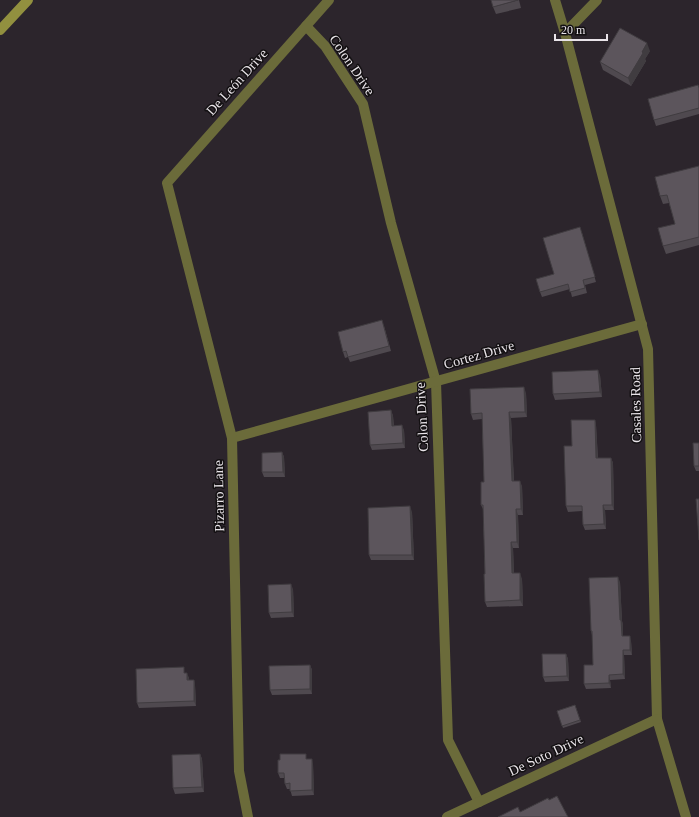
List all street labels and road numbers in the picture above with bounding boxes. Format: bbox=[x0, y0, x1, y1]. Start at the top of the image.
street label: Colon Drive bbox=[326, 32, 378, 98]
street label: De León Drive bbox=[203, 46, 271, 118]
street label: Cortez Drive bbox=[442, 338, 516, 372]
street label: Casales Road bbox=[628, 367, 644, 443]
street label: Colon Drive bbox=[413, 382, 431, 452]
street label: Pizarro Lane bbox=[211, 460, 227, 532]
street label: De Soto Drive bbox=[506, 731, 586, 779]

